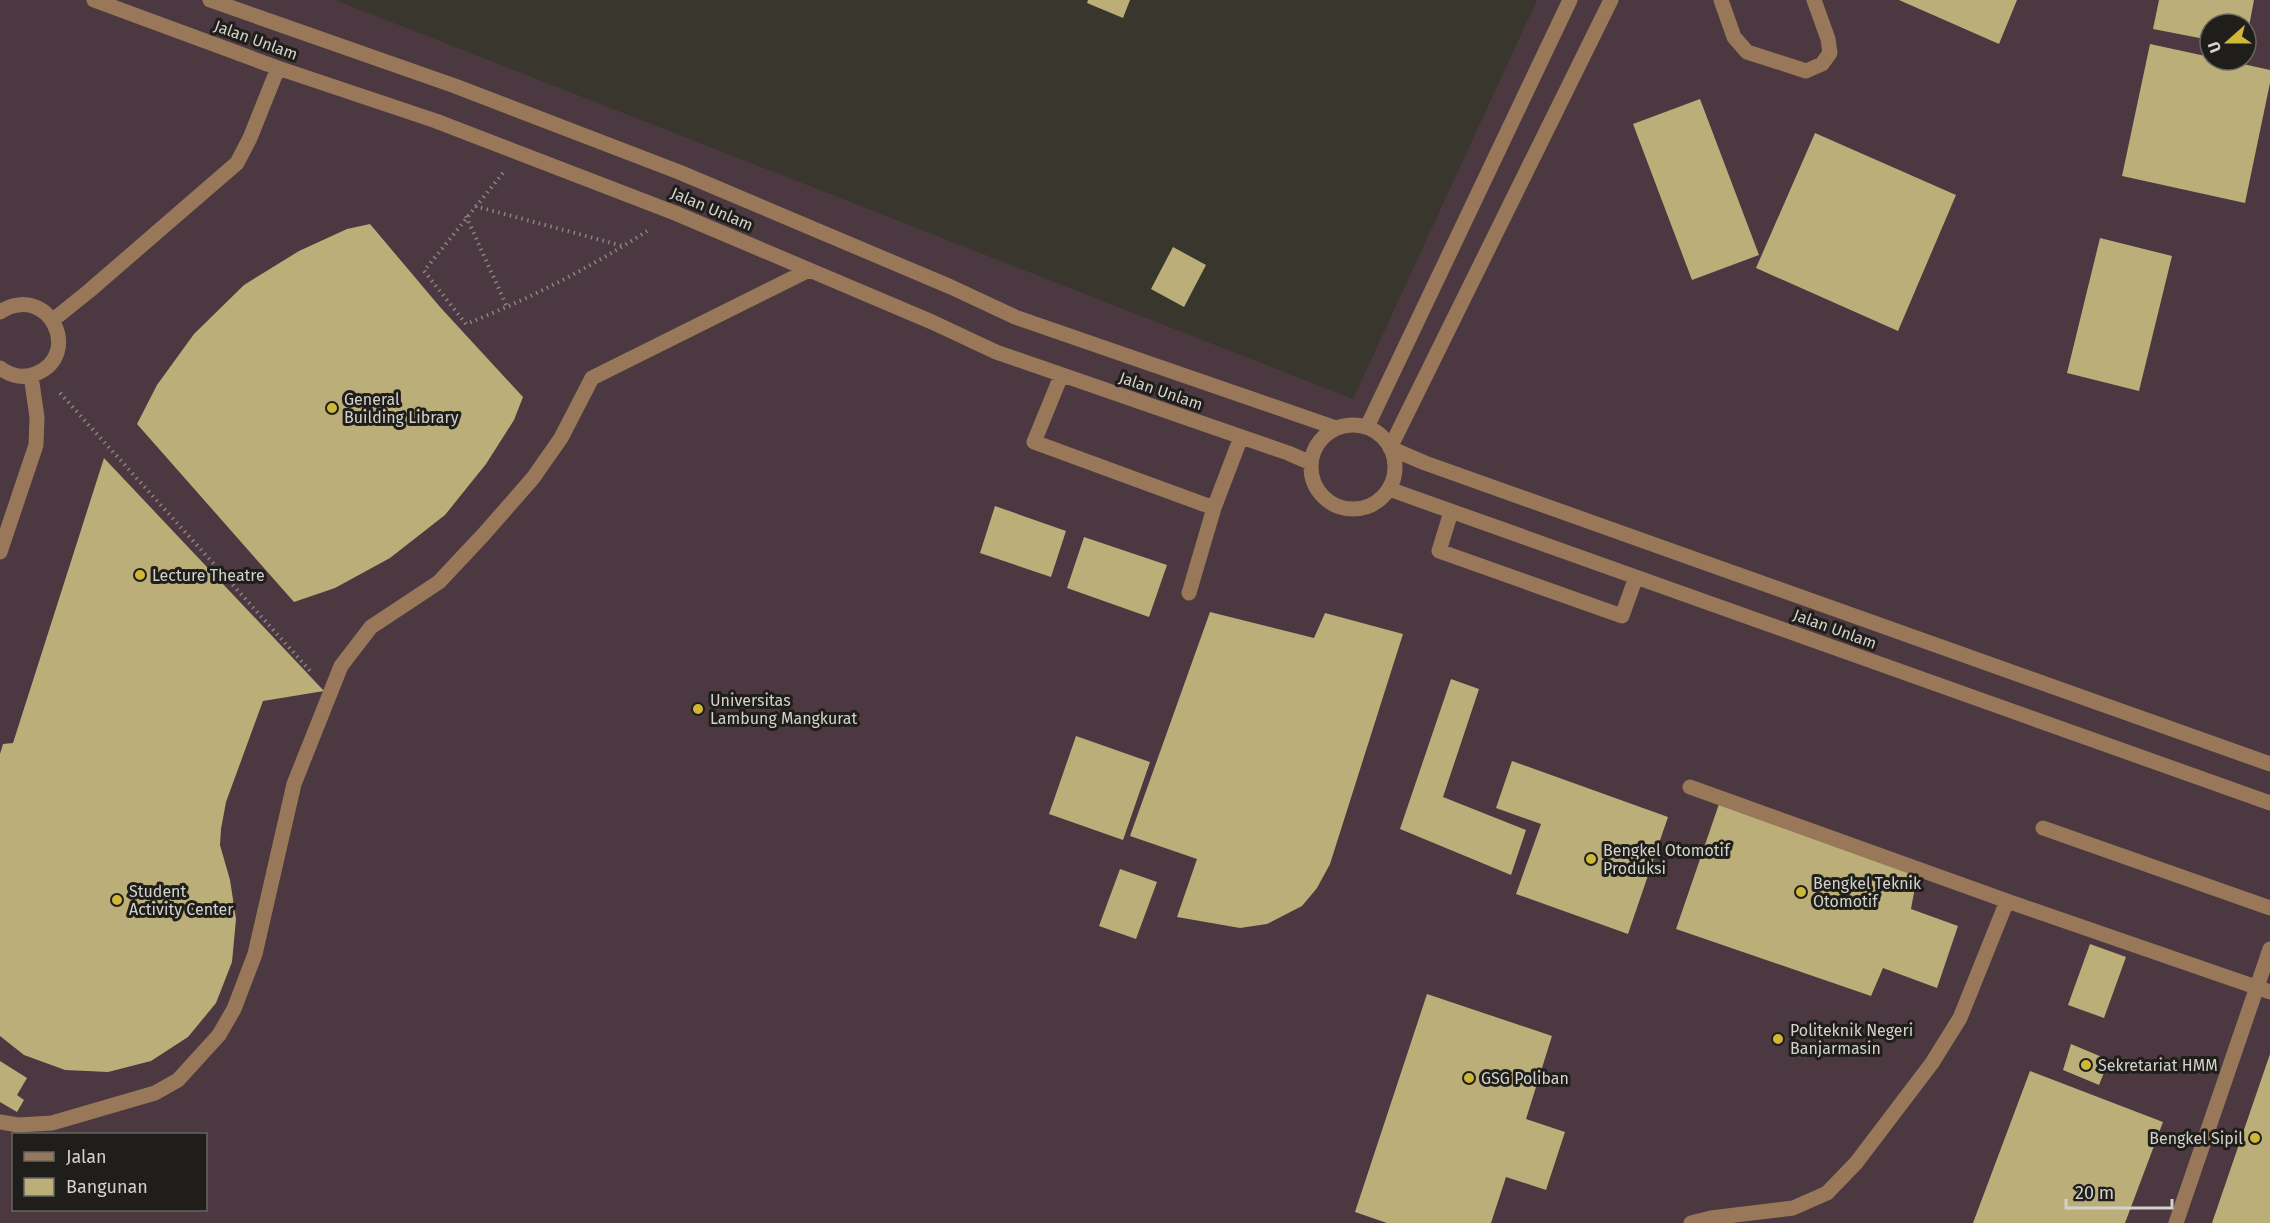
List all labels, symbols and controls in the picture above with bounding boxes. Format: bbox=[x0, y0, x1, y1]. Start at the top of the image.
north arrow bbox=[2198, 12, 2258, 72]
street label: Jalan Unlam bbox=[212, 16, 300, 64]
text: U bbox=[2204, 39, 2225, 55]
street label: Jalan Unlam bbox=[668, 183, 756, 235]
street label: Jalan Unlam bbox=[1117, 368, 1205, 414]
place label: General Building Library bbox=[344, 390, 459, 427]
marker: General Building Library bbox=[325, 401, 339, 415]
place label: Lecture Theatre bbox=[152, 566, 265, 585]
marker: Lecture Theatre bbox=[133, 568, 147, 582]
street label: Jalan Unlam bbox=[1791, 605, 1879, 653]
place label: Universitas Lambung Mangkurat bbox=[710, 691, 858, 728]
marker: Universitas Lambung Mangkurat bbox=[691, 702, 705, 716]
place label: Bengkel Otomotif Produksi bbox=[1603, 841, 1731, 878]
marker: Bengkel Otomotif Produksi bbox=[1584, 852, 1598, 866]
place label: Bengkel Teknik Otomotif bbox=[1813, 874, 1922, 911]
place label: Student Activity Center bbox=[129, 882, 234, 919]
marker: Bengkel Teknik Otomotif bbox=[1794, 885, 1808, 899]
marker: Student Activity Center bbox=[110, 893, 124, 907]
place label: Politeknik Negeri Banjarmasin bbox=[1790, 1021, 1913, 1058]
marker: Politeknik Negeri Banjarmasin bbox=[1771, 1032, 1785, 1046]
place label: Sekretariat HMM bbox=[2098, 1056, 2218, 1075]
marker: Sekretariat HMM bbox=[2079, 1058, 2093, 1072]
place label: GSG Poliban bbox=[1481, 1069, 1569, 1088]
marker: GSG Poliban bbox=[1462, 1071, 1476, 1085]
place label: Bengkel Sipil bbox=[2149, 1129, 2243, 1148]
marker: Bengkel Sipil bbox=[2248, 1131, 2262, 1145]
legend bbox=[12, 1133, 207, 1211]
text: Jalan bbox=[66, 1146, 107, 1168]
scale bar bbox=[2066, 1172, 2172, 1210]
text: Bangunan bbox=[66, 1176, 148, 1198]
text: 20 m bbox=[2075, 1182, 2114, 1204]

